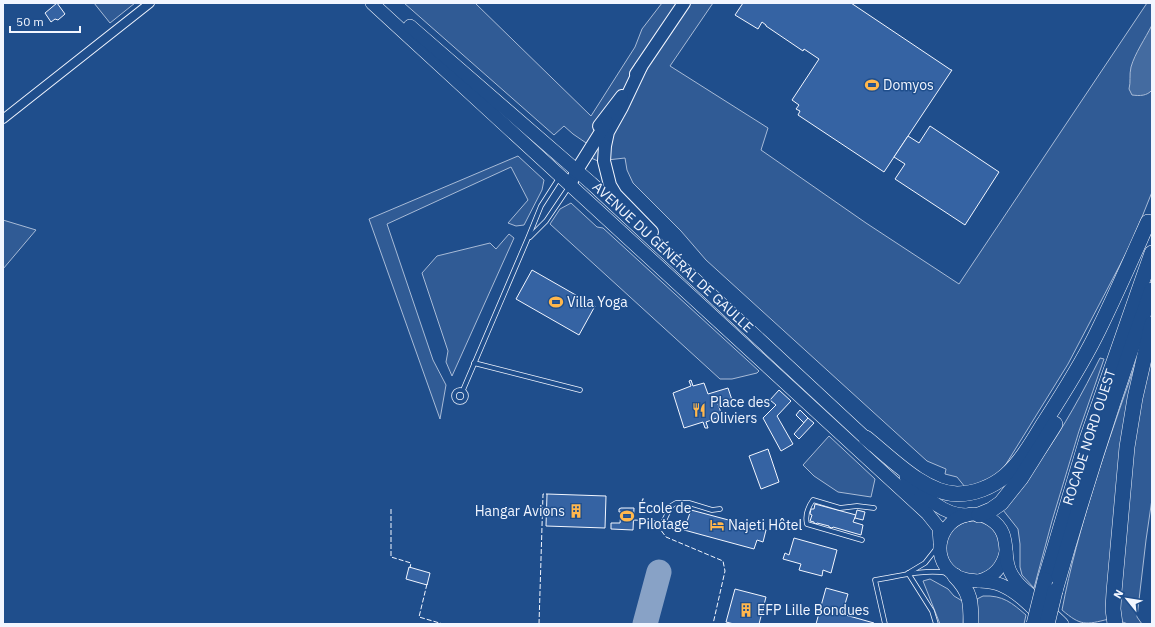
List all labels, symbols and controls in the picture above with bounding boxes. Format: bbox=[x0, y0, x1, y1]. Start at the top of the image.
scale bar bbox=[10, 8, 80, 34]
text: 50 m bbox=[16, 14, 44, 29]
place label: Domyos bbox=[883, 76, 934, 94]
sports icon: Domyos bbox=[864, 77, 880, 93]
street label: AVENUE DU GÉNÉRAL DE GAULLE bbox=[589, 177, 758, 336]
place label: Villa Yoga bbox=[567, 293, 628, 311]
sports icon: Villa Yoga bbox=[548, 294, 564, 310]
street label: ROCADE NORD OUEST bbox=[1058, 367, 1120, 507]
place label: Place des Oliviers bbox=[710, 393, 771, 427]
restaurant icon: Place des Oliviers bbox=[691, 402, 707, 418]
place label: École de Pilotage bbox=[638, 498, 692, 533]
place label: Hangar Avions bbox=[475, 502, 565, 520]
building icon: Hangar Avions bbox=[568, 503, 584, 519]
sports icon: École de Pilotage bbox=[619, 508, 635, 524]
place label: Najeti Hôtel bbox=[728, 516, 803, 534]
hotel icon: Najeti Hôtel bbox=[709, 517, 725, 533]
north arrow bbox=[1107, 579, 1147, 619]
text: N bbox=[1110, 587, 1126, 601]
place label: EFP Lille Bondues bbox=[757, 601, 870, 619]
building icon: EFP Lille Bondues bbox=[738, 602, 754, 618]

